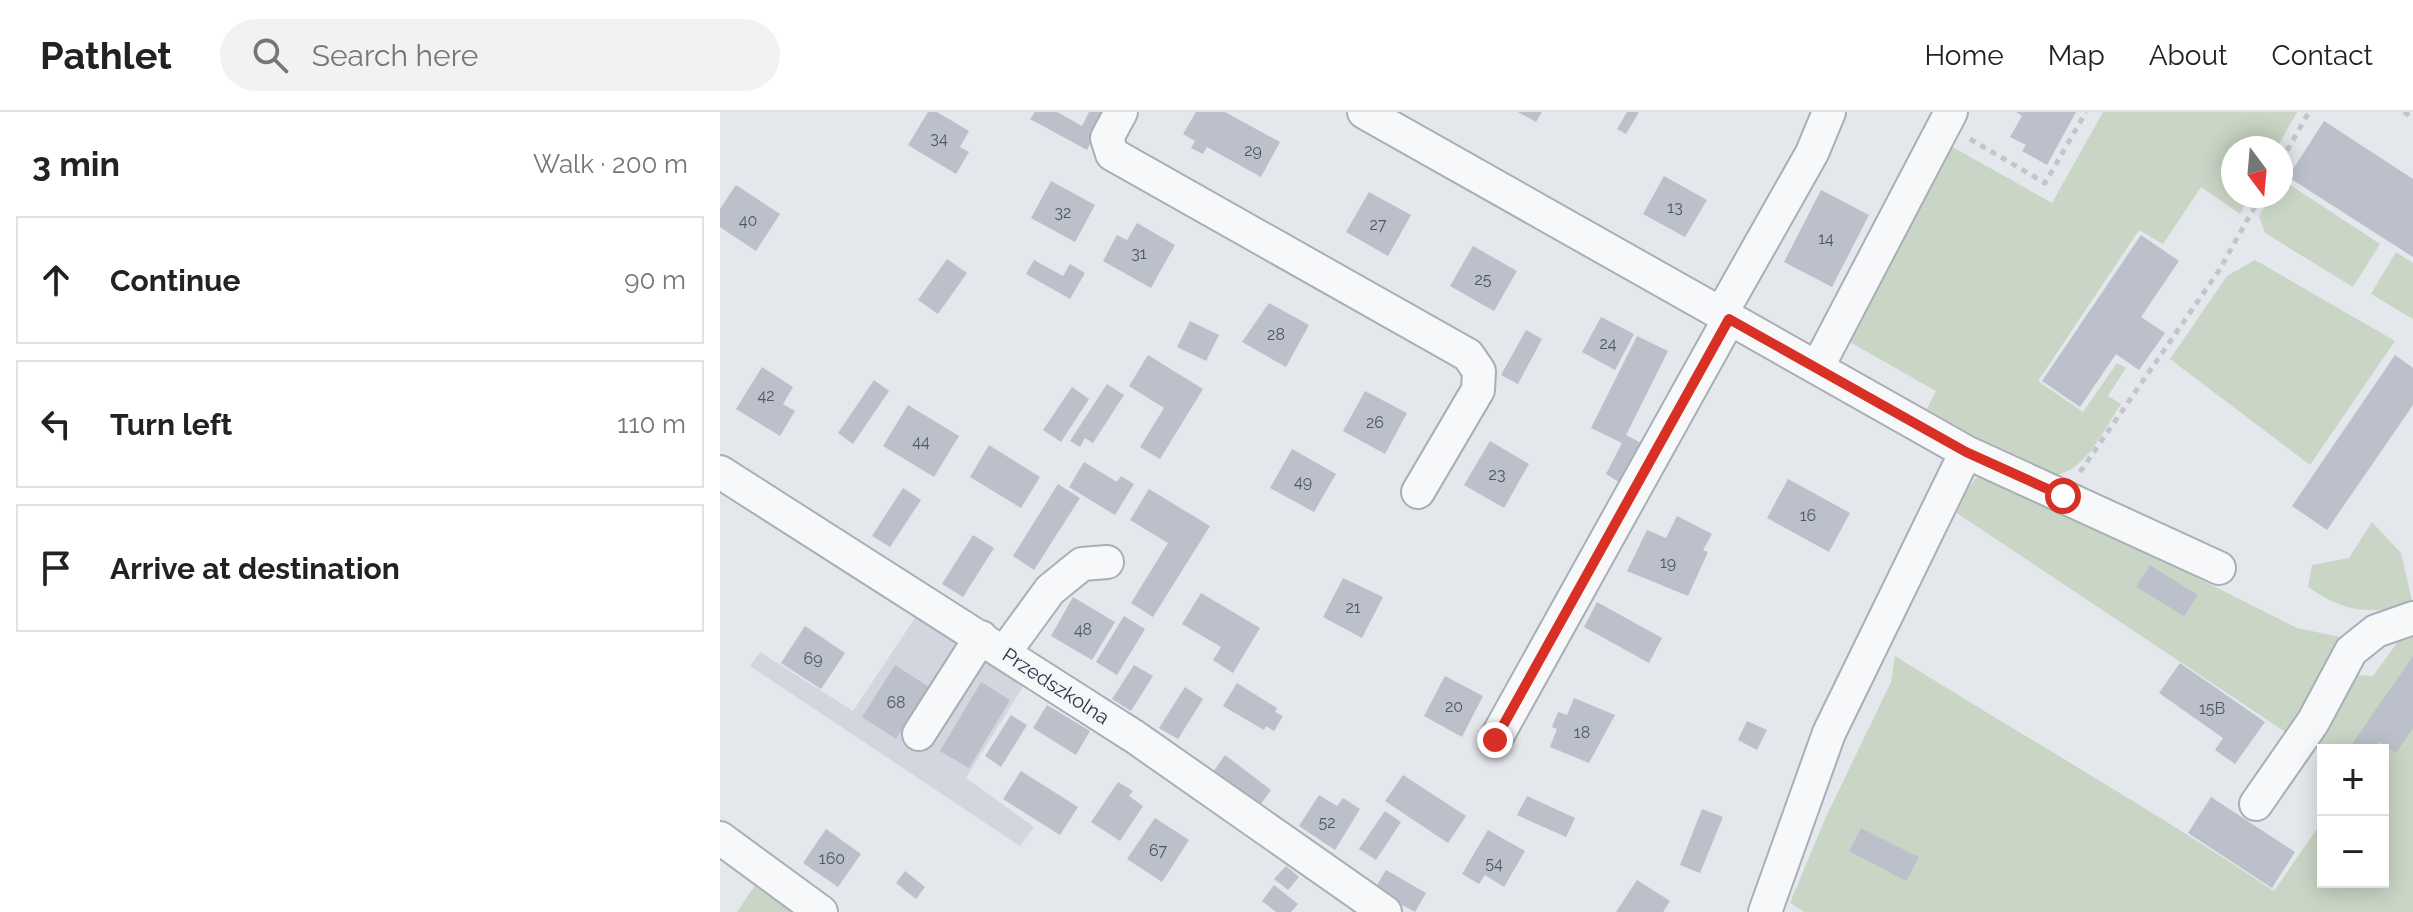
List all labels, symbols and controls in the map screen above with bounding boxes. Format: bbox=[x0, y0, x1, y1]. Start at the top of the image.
search box bbox=[220, 19, 780, 91]
text: Pathlet bbox=[40, 33, 172, 78]
icon: search bbox=[248, 33, 292, 77]
text: Search here bbox=[312, 38, 478, 73]
text: Home bbox=[1924, 39, 2004, 72]
text: Map bbox=[2048, 39, 2105, 72]
text: About bbox=[2149, 39, 2228, 72]
text: Contact bbox=[2272, 39, 2373, 72]
house number: 34 bbox=[930, 129, 948, 148]
north arrow bbox=[2221, 136, 2293, 208]
house number: 29 bbox=[1244, 141, 1262, 160]
text: 3 min bbox=[32, 144, 120, 184]
text: Walk · 200 m bbox=[533, 149, 688, 179]
house number: 13 bbox=[1667, 198, 1683, 217]
house number: 32 bbox=[1055, 203, 1071, 222]
house number: 40 bbox=[739, 211, 757, 230]
house number: 27 bbox=[1370, 215, 1387, 234]
house number: 14 bbox=[1818, 229, 1834, 248]
house number: 31 bbox=[1131, 244, 1147, 263]
icon: ahead bbox=[34, 258, 78, 302]
text: Continue bbox=[110, 263, 241, 298]
text: 90 m bbox=[624, 265, 686, 295]
house number: 25 bbox=[1474, 270, 1492, 289]
house number: 28 bbox=[1267, 325, 1285, 344]
house number: 24 bbox=[1599, 334, 1617, 353]
house number: 42 bbox=[757, 386, 775, 405]
icon: left bbox=[34, 402, 78, 446]
text: Turn left bbox=[110, 407, 232, 442]
text: 110 m bbox=[617, 409, 686, 439]
house number: 26 bbox=[1366, 413, 1384, 432]
house number: 44 bbox=[912, 432, 930, 451]
house number: 23 bbox=[1489, 465, 1505, 484]
house number: 49 bbox=[1294, 472, 1312, 491]
route start bbox=[2045, 478, 2081, 514]
house number: 16 bbox=[1800, 506, 1816, 525]
icon: arrive bbox=[34, 546, 78, 590]
text: Arrive at destination bbox=[110, 551, 400, 586]
house number: 19 bbox=[1660, 553, 1676, 572]
house number: 21 bbox=[1345, 598, 1361, 617]
house number: 48 bbox=[1074, 620, 1092, 639]
street label: Przedszkolna bbox=[998, 643, 1114, 729]
house number: 69 bbox=[803, 649, 823, 668]
house number: 68 bbox=[886, 693, 906, 712]
house number: 20 bbox=[1445, 697, 1463, 716]
house number: 15B bbox=[2199, 699, 2225, 718]
route end bbox=[1477, 722, 1513, 758]
house number: 18 bbox=[1574, 723, 1590, 742]
map controls bbox=[2317, 744, 2389, 888]
button: + bbox=[2317, 744, 2389, 816]
house number: 52 bbox=[1318, 813, 1336, 832]
button: − bbox=[2317, 816, 2389, 888]
house number: 67 bbox=[1149, 841, 1168, 860]
house number: 160 bbox=[819, 849, 845, 868]
house number: 54 bbox=[1485, 854, 1503, 873]

